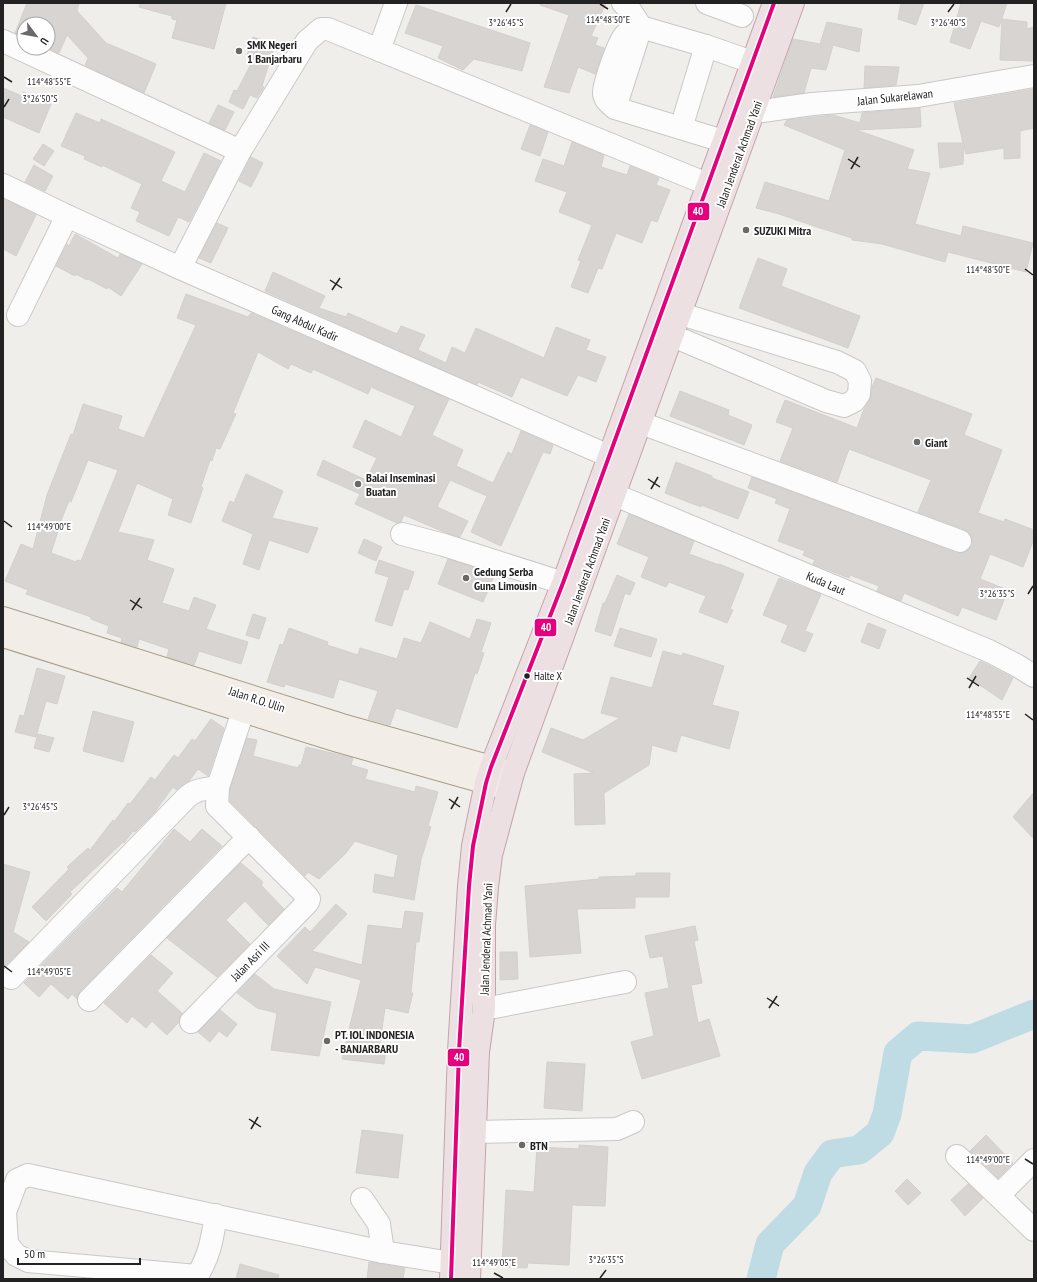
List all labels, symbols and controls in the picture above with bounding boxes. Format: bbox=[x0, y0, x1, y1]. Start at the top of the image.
text: 114°48'50"E bbox=[586, 13, 630, 26]
north arrow bbox=[16, 16, 56, 56]
text: 3°26'45"S bbox=[489, 16, 523, 29]
text: 3°26'40"S bbox=[931, 16, 965, 29]
text: U bbox=[37, 35, 52, 48]
place label: SMK Negeri 1 Banjarbaru bbox=[247, 37, 302, 66]
marker: SMK Negeri 1 Banjarbaru bbox=[234, 46, 244, 56]
text: 114°48'55"E bbox=[27, 75, 71, 88]
street label: Jalan Sukarelawan bbox=[855, 86, 934, 109]
text: 3°26'50"S bbox=[23, 92, 57, 105]
street label: Jalan Jenderal Achmad Yani bbox=[712, 99, 765, 210]
line badge: 40 bbox=[687, 202, 710, 221]
text: 40 bbox=[693, 204, 703, 218]
place label: SUZUKI Mitra bbox=[754, 223, 811, 238]
marker: SUZUKI Mitra bbox=[741, 225, 751, 235]
text: 114°48'50"E bbox=[966, 263, 1010, 276]
street label: Gang Abdul Kadir bbox=[269, 302, 341, 345]
place label: Giant bbox=[925, 435, 948, 450]
marker: Giant bbox=[912, 437, 922, 447]
place label: Balai Inseminasi Buatan bbox=[366, 470, 436, 499]
marker: Balai Inseminasi Buatan bbox=[353, 479, 363, 489]
street label: Jalan Jenderal Achmad Yani bbox=[560, 516, 613, 627]
text: 114°49'00"E bbox=[27, 520, 71, 533]
place label: Gedung Serba Guna Limousin bbox=[474, 564, 537, 593]
street label: Kuda Laut bbox=[804, 568, 849, 598]
marker: Gedung Serba Guna Limousin bbox=[461, 573, 471, 583]
text: 3°26'35"S bbox=[980, 587, 1014, 600]
line badge: 40 bbox=[534, 618, 557, 637]
text: 40 bbox=[541, 620, 551, 634]
place label: Halte X bbox=[534, 669, 562, 683]
marker: Halte X bbox=[522, 671, 532, 681]
street label: Jalan R.O. Ulin bbox=[226, 683, 287, 715]
text: 114°48'55"E bbox=[966, 708, 1010, 721]
text: 3°26'45"S bbox=[23, 800, 57, 813]
street label: Jalan Jenderal Achmad Yani bbox=[477, 883, 495, 996]
street label: Jalan Asri III bbox=[227, 938, 273, 985]
text: 114°49'05"E bbox=[27, 965, 71, 978]
place label: PT. IOL INDONESIA - BANJARBARU bbox=[335, 1027, 415, 1056]
marker: PT. IOL INDONESIA - BANJARBARU bbox=[322, 1036, 332, 1046]
line badge: 40 bbox=[447, 1048, 470, 1067]
text: 40 bbox=[454, 1050, 464, 1064]
place label: BTN bbox=[530, 1138, 548, 1153]
marker: BTN bbox=[517, 1140, 527, 1150]
text: 114°49'00"E bbox=[966, 1153, 1010, 1166]
scale bar bbox=[18, 1240, 140, 1266]
text: 50 m bbox=[24, 1246, 45, 1261]
text: 3°26'35"S bbox=[589, 1253, 623, 1266]
text: 114°49'05"E bbox=[472, 1256, 516, 1269]

